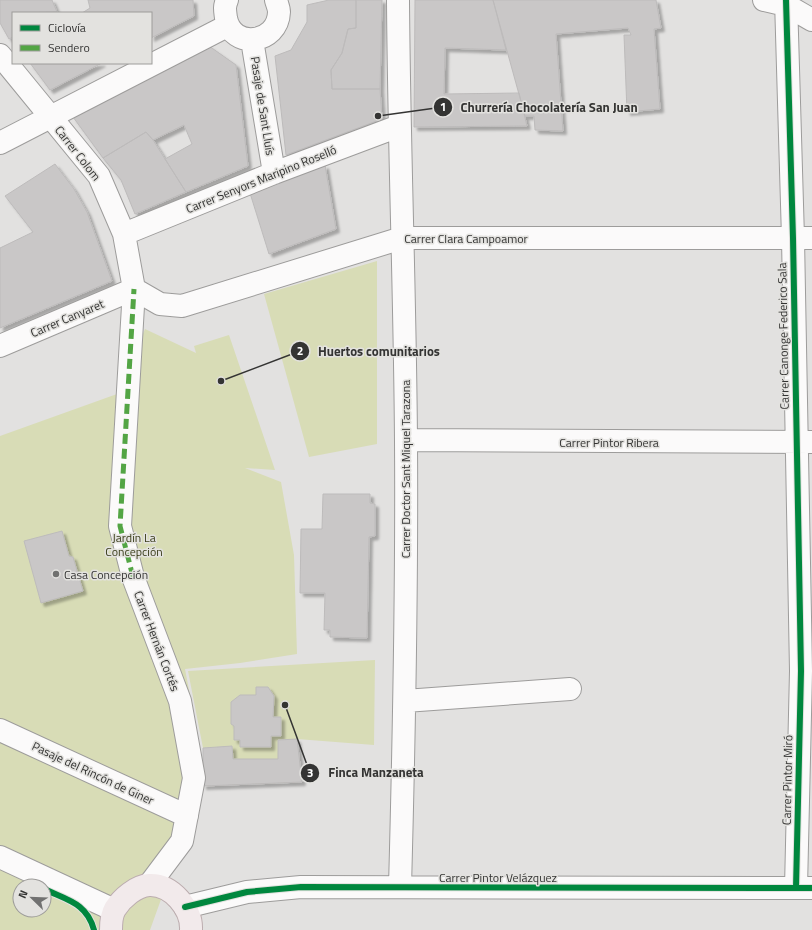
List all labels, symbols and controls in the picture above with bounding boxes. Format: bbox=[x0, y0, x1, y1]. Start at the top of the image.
legend bbox=[12, 12, 152, 64]
text: Ciclovía bbox=[48, 18, 86, 37]
text: Sendero bbox=[48, 38, 90, 57]
street label: Pasaje de Sant Lluís bbox=[246, 55, 280, 157]
callout: Churrería Chocolatería San Juan bbox=[433, 95, 646, 120]
text: 1 bbox=[440, 97, 446, 116]
text: Churrería Chocolatería San Juan bbox=[460, 97, 638, 117]
street label: Carrer Colom bbox=[50, 121, 106, 185]
street label: Carrer Senyors Maripino Roselló bbox=[183, 140, 339, 218]
street label: Carrer Clara Campoamor bbox=[404, 229, 528, 248]
street label: Carrer Canonge Federico Sala bbox=[772, 262, 794, 410]
street label: Carrer Canyaret bbox=[27, 294, 108, 342]
callout: Huertos comunitarios bbox=[290, 339, 448, 364]
text: 2 bbox=[297, 341, 303, 360]
text: Huertos comunitarios bbox=[318, 341, 440, 361]
street label: Carrer Doctor Sant Miquel Tarazona bbox=[396, 380, 415, 558]
street label: Carrer Pintor Ribera bbox=[559, 433, 659, 452]
park label: Jardín La Concepción bbox=[105, 528, 163, 561]
place label: Casa Concepción bbox=[64, 565, 148, 584]
marker: Casa Concepción bbox=[51, 569, 61, 579]
street label: Carrer Hernán Cortés bbox=[129, 588, 185, 694]
street label: Carrer Pintor Miró bbox=[777, 735, 797, 825]
street label: Pasaje del Rincón de Giner bbox=[29, 736, 157, 810]
callout: Finca Manzaneta bbox=[300, 760, 431, 785]
text: Finca Manzaneta bbox=[328, 762, 424, 782]
text: 3 bbox=[307, 763, 313, 782]
street label: Carrer Pintor Velázquez bbox=[439, 868, 557, 887]
north arrow bbox=[12, 878, 52, 918]
text: N bbox=[14, 887, 32, 901]

